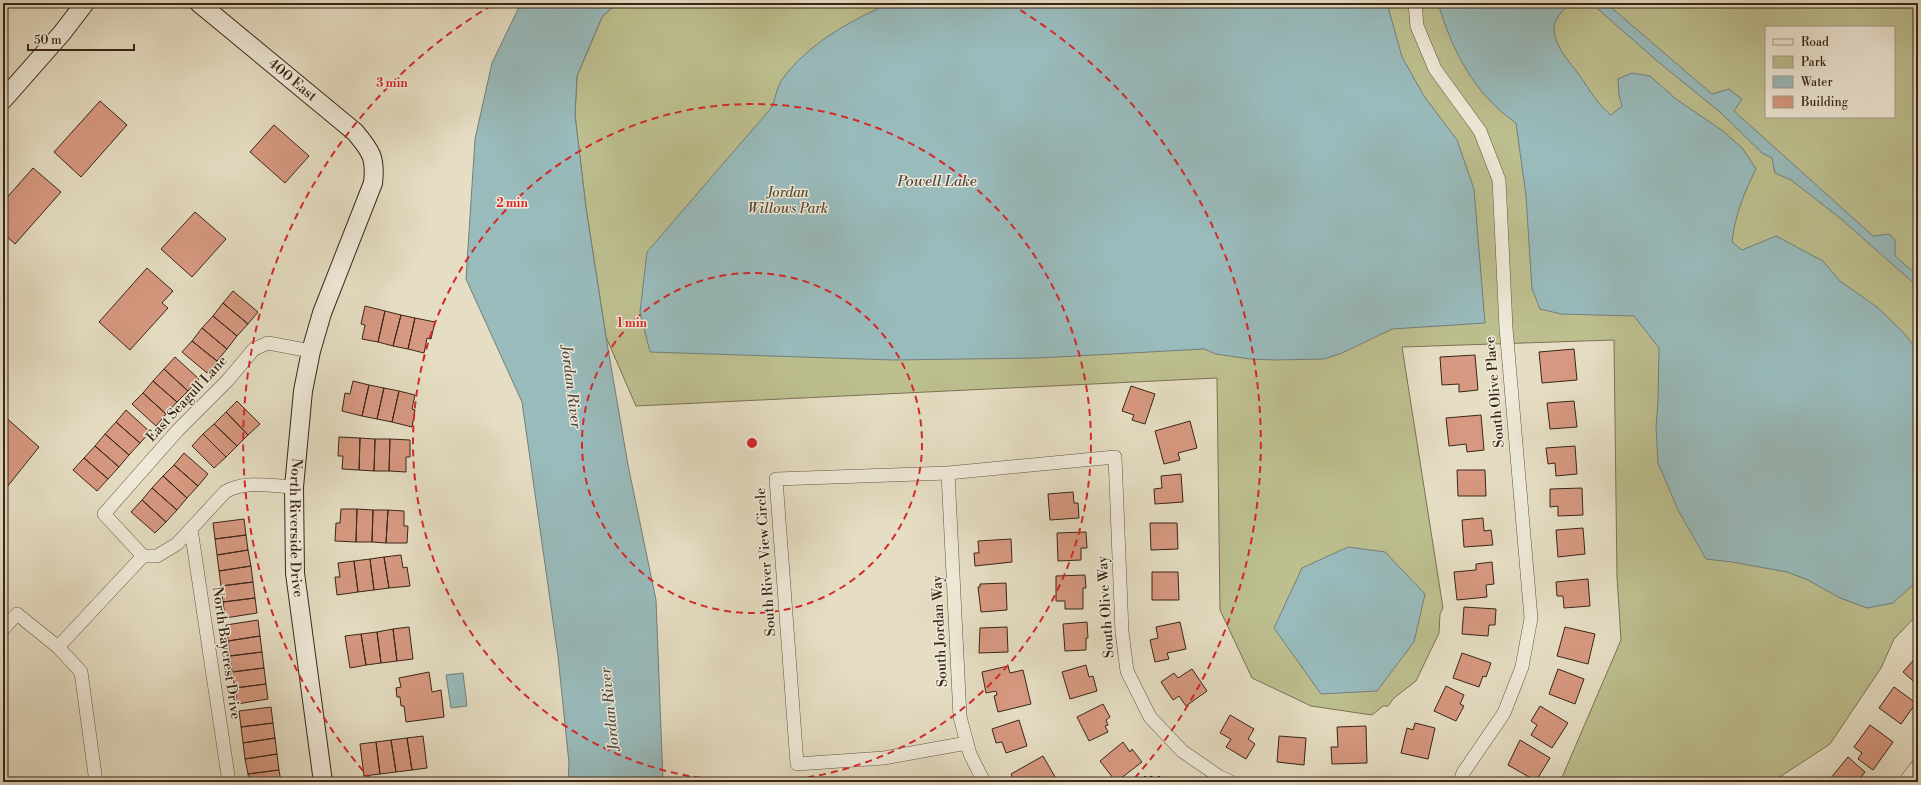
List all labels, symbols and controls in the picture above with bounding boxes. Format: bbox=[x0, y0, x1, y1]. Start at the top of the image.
scale bar bbox=[28, 26, 134, 52]
legend bbox=[1765, 26, 1895, 118]
text: 50 m bbox=[34, 33, 62, 48]
text: Road bbox=[1801, 35, 1829, 50]
street label: 400 East bbox=[264, 55, 320, 105]
text: Park bbox=[1801, 55, 1827, 70]
text: Water bbox=[1800, 75, 1833, 90]
text: 3 min bbox=[376, 76, 408, 91]
text: Building bbox=[1800, 95, 1849, 110]
water label: Powell Lake bbox=[896, 172, 977, 191]
park label: Jordan Willows Park bbox=[748, 184, 828, 218]
text: 2 min bbox=[496, 196, 528, 211]
text: 1 min bbox=[617, 316, 648, 331]
street label: South Olive Place bbox=[1481, 336, 1509, 448]
water label: Jordan River bbox=[556, 342, 586, 430]
street label: East Seagull Lane bbox=[142, 352, 232, 446]
centre of rings bbox=[745, 436, 759, 450]
street label: North Riverside Drive bbox=[285, 457, 307, 598]
street label: South River View Circle bbox=[752, 487, 780, 637]
street label: South Olive Way bbox=[1093, 555, 1119, 659]
street label: South Jordan Way bbox=[928, 574, 952, 687]
street label: North Baycrest Drive bbox=[208, 585, 244, 721]
water label: Jordan River bbox=[596, 666, 624, 754]

